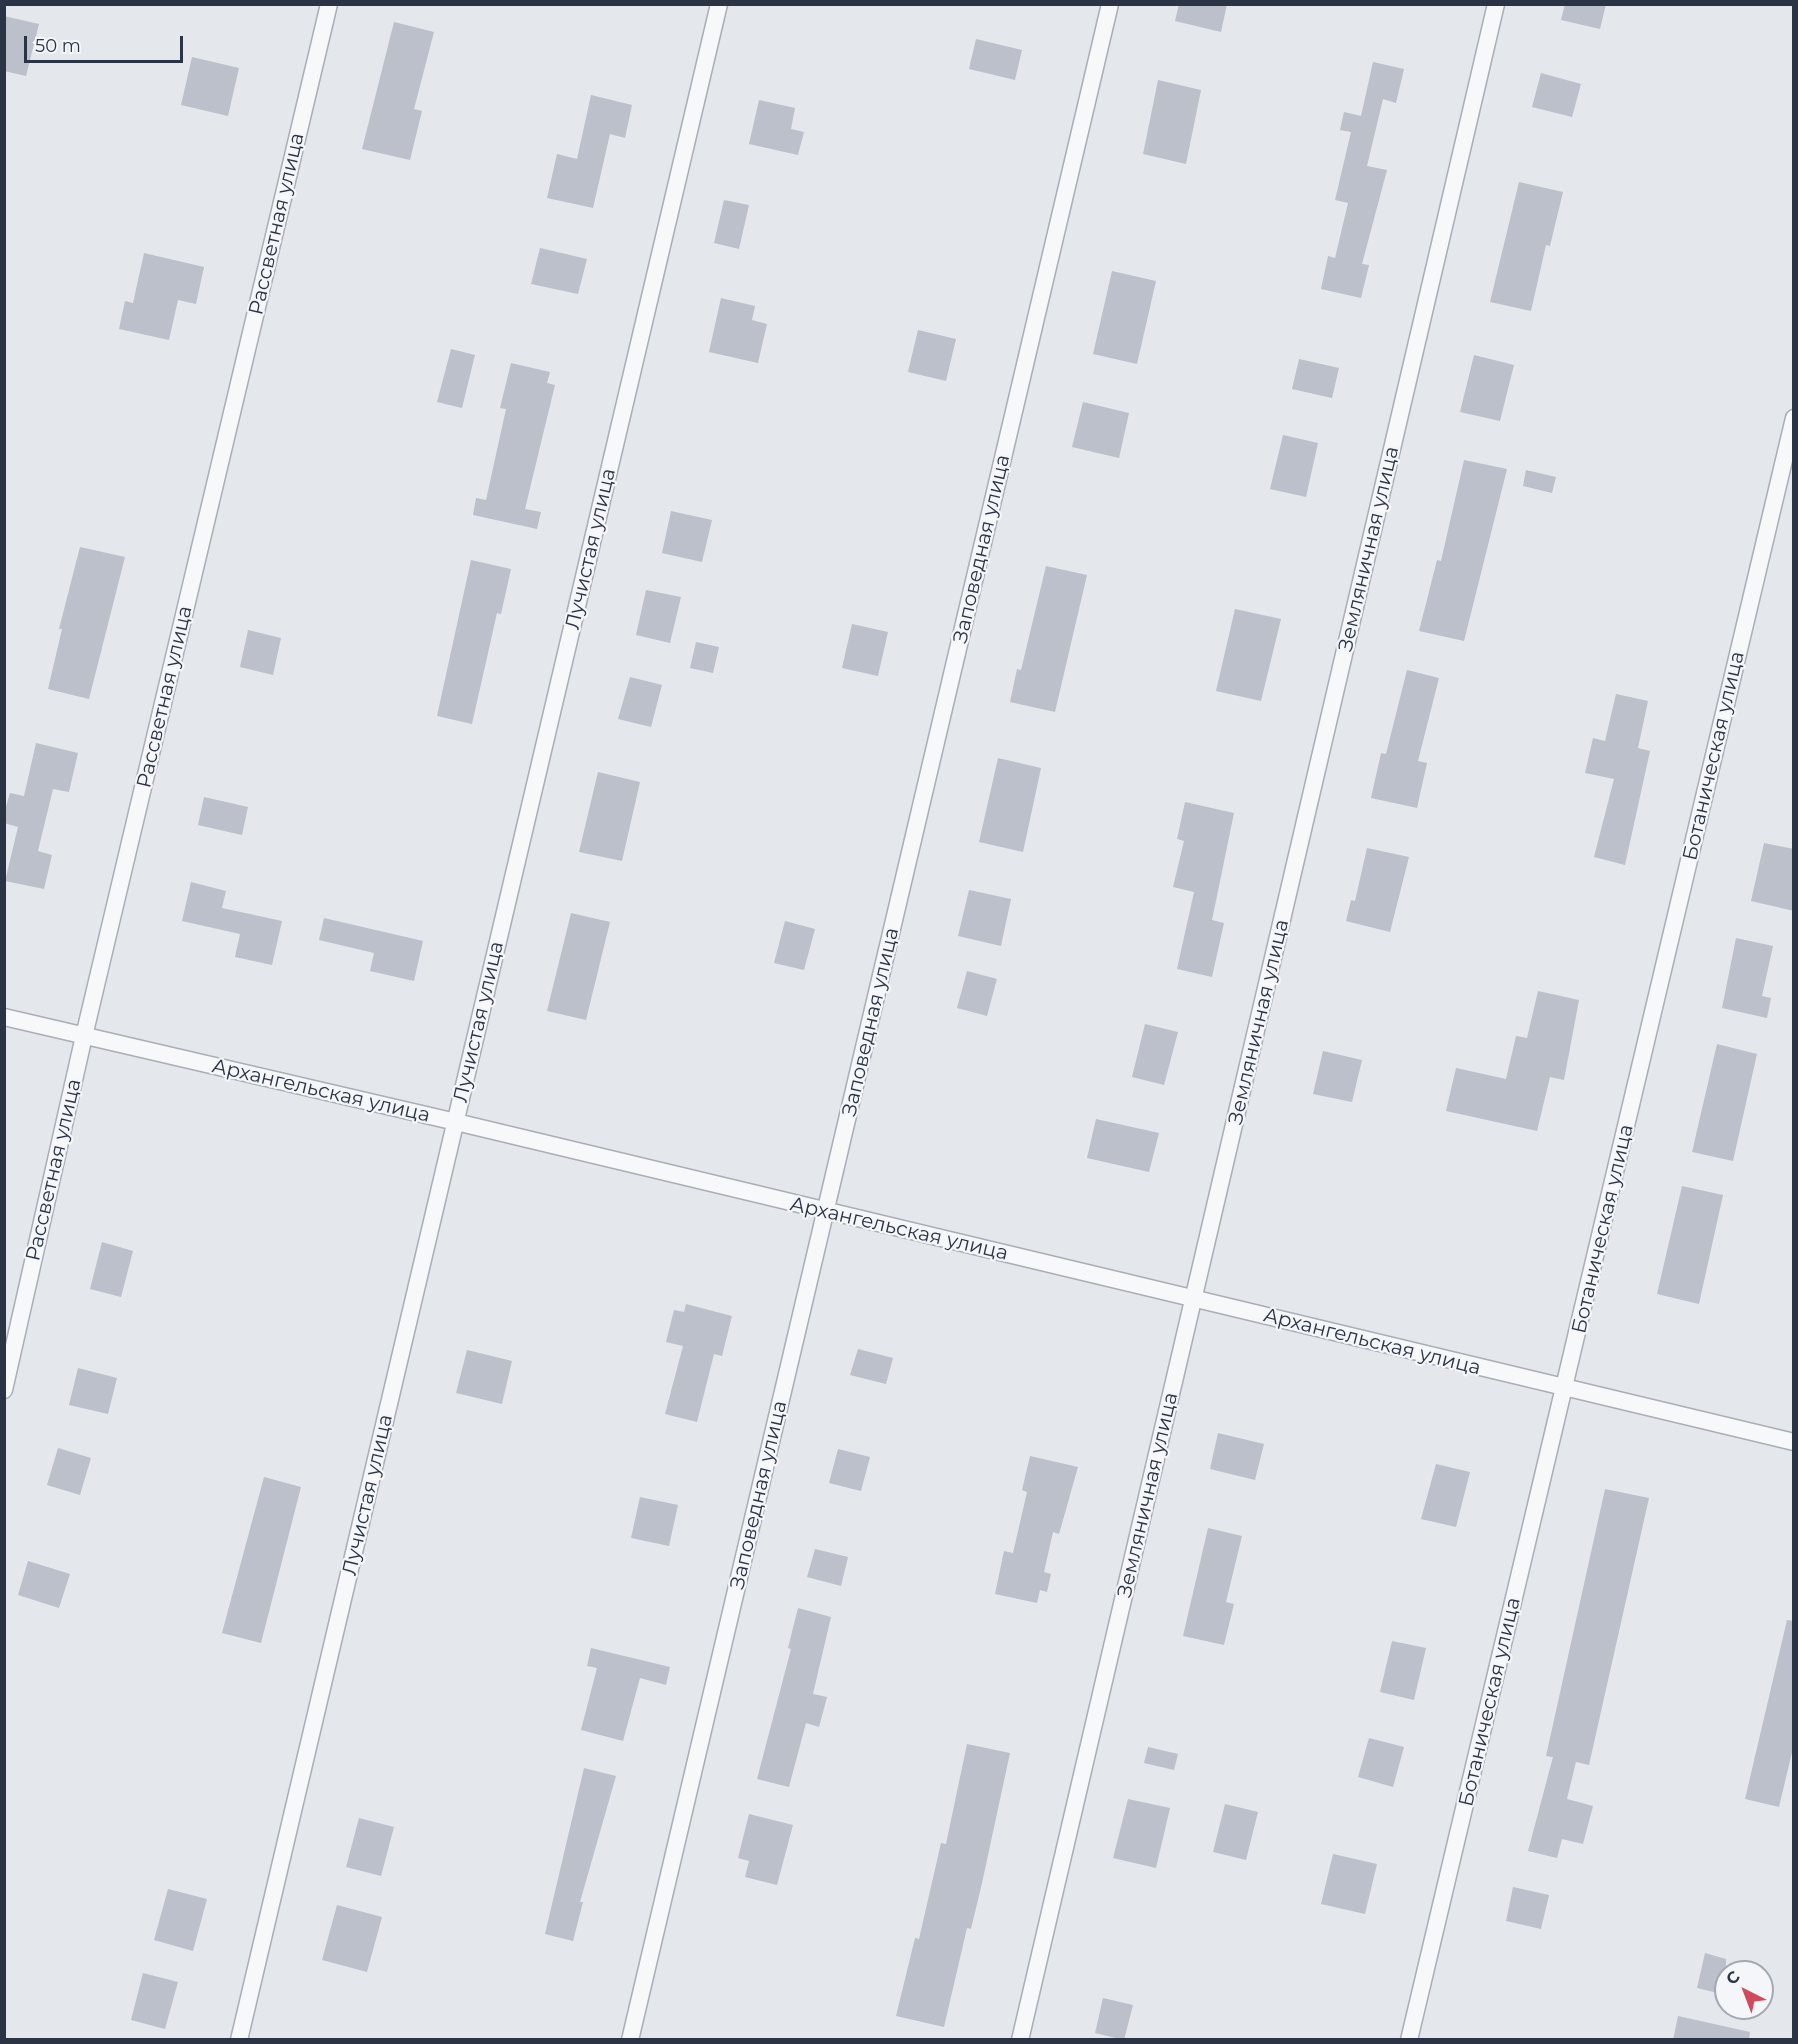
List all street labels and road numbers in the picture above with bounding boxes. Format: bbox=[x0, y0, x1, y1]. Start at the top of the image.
street label: Рассветная улица bbox=[244, 131, 310, 317]
street label: Земляничная улица bbox=[1334, 444, 1404, 654]
street label: Заповедная улица bbox=[949, 452, 1015, 646]
street label: Лучистая улица bbox=[561, 466, 621, 632]
street label: Рассветная улица bbox=[132, 604, 198, 790]
street label: Ботаническая улица bbox=[1678, 649, 1750, 863]
street label: Земляничная улица bbox=[1224, 917, 1294, 1127]
street label: Заповедная улица bbox=[838, 925, 904, 1119]
street label: Лучистая улица bbox=[449, 939, 509, 1105]
street label: Архангельская улица bbox=[210, 1054, 432, 1128]
street label: Рассветная улица bbox=[21, 1077, 87, 1263]
street label: Ботаническая улица bbox=[1567, 1122, 1639, 1336]
street label: Архангельская улица bbox=[788, 1192, 1010, 1266]
street label: Архангельская улица bbox=[1261, 1303, 1483, 1381]
street label: Земляничная улица bbox=[1113, 1390, 1183, 1600]
street label: Заповедная улица bbox=[726, 1398, 792, 1592]
street label: Лучистая улица bbox=[338, 1412, 398, 1578]
street label: Ботаническая улица bbox=[1454, 1595, 1526, 1809]

